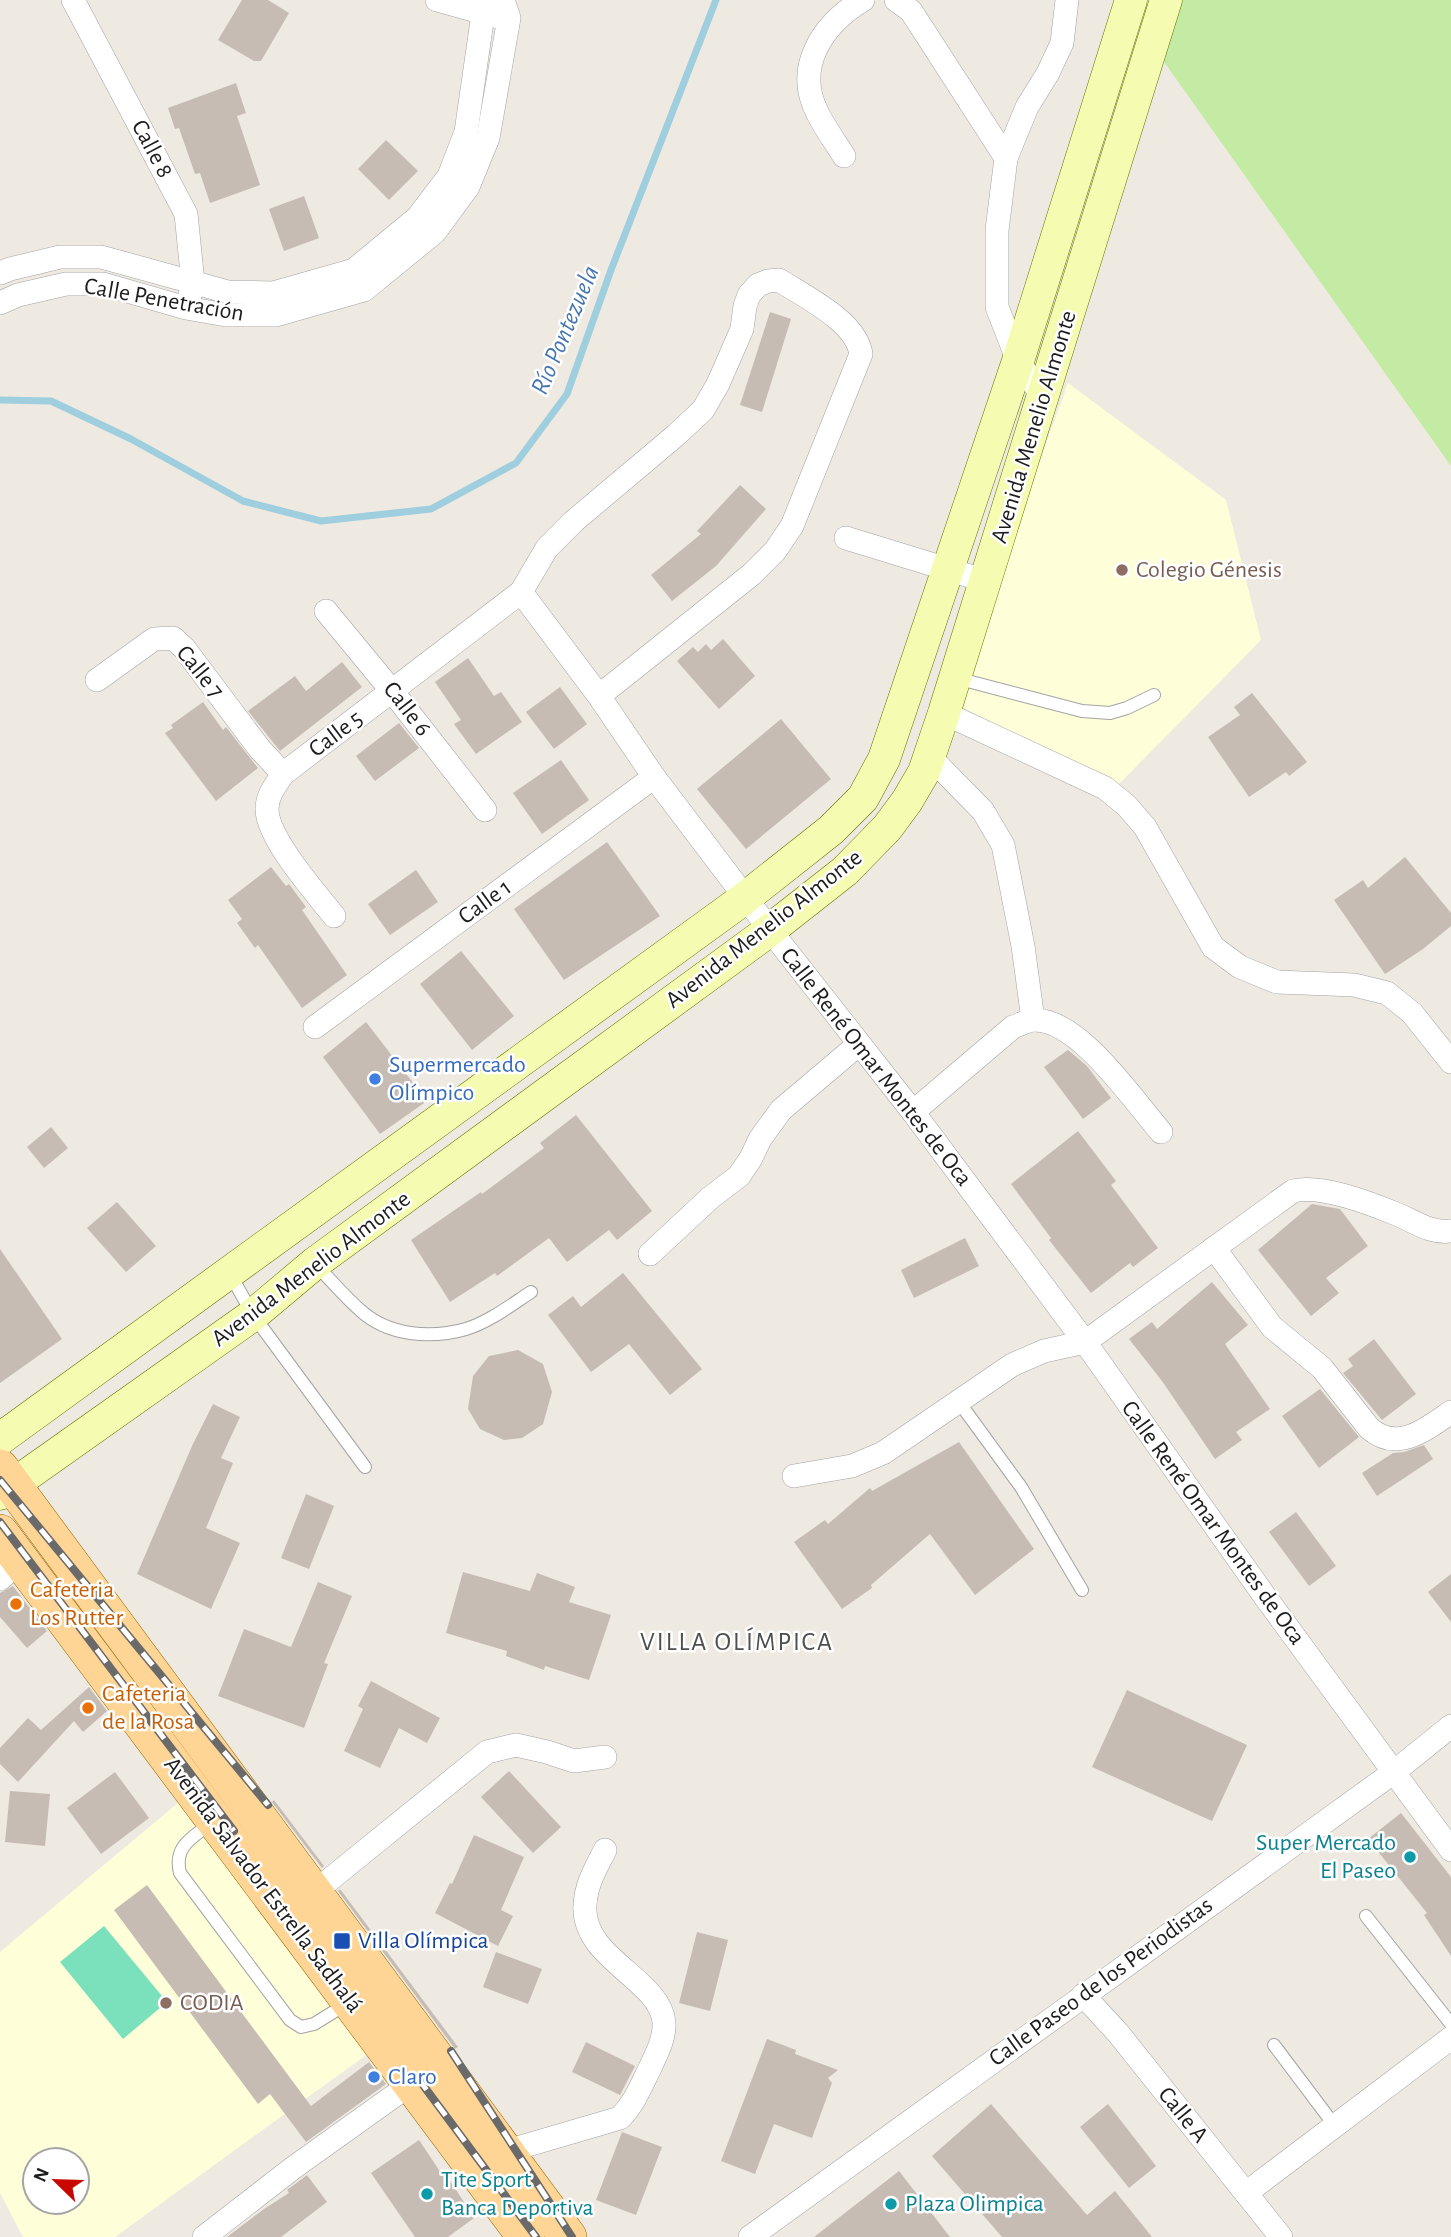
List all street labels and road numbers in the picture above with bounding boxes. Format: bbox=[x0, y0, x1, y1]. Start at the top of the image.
street label: Calle 8 bbox=[127, 116, 177, 182]
street label: Calle Penetración bbox=[82, 274, 246, 326]
street label: Avenida Menelio Almonte bbox=[987, 308, 1081, 546]
street label: Calle 7 bbox=[172, 641, 228, 703]
street label: Calle 6 bbox=[379, 677, 435, 741]
street label: Calle 5 bbox=[305, 706, 367, 762]
street label: Avenida Menelio Almonte bbox=[661, 845, 867, 1013]
street label: Calle 1 bbox=[454, 875, 516, 929]
street label: Calle René Omar Montes de Oca bbox=[776, 943, 976, 1191]
street label: Avenida Menelio Almonte bbox=[207, 1187, 415, 1351]
street label: Calle René Omar Montes de Oca bbox=[1117, 1397, 1309, 1649]
street label: Avenida Salvador Estrella Sadhalá bbox=[159, 1753, 367, 2017]
street label: Calle Paseo de los Periodistas bbox=[985, 1893, 1217, 2071]
street label: Calle A bbox=[1153, 2082, 1213, 2148]

